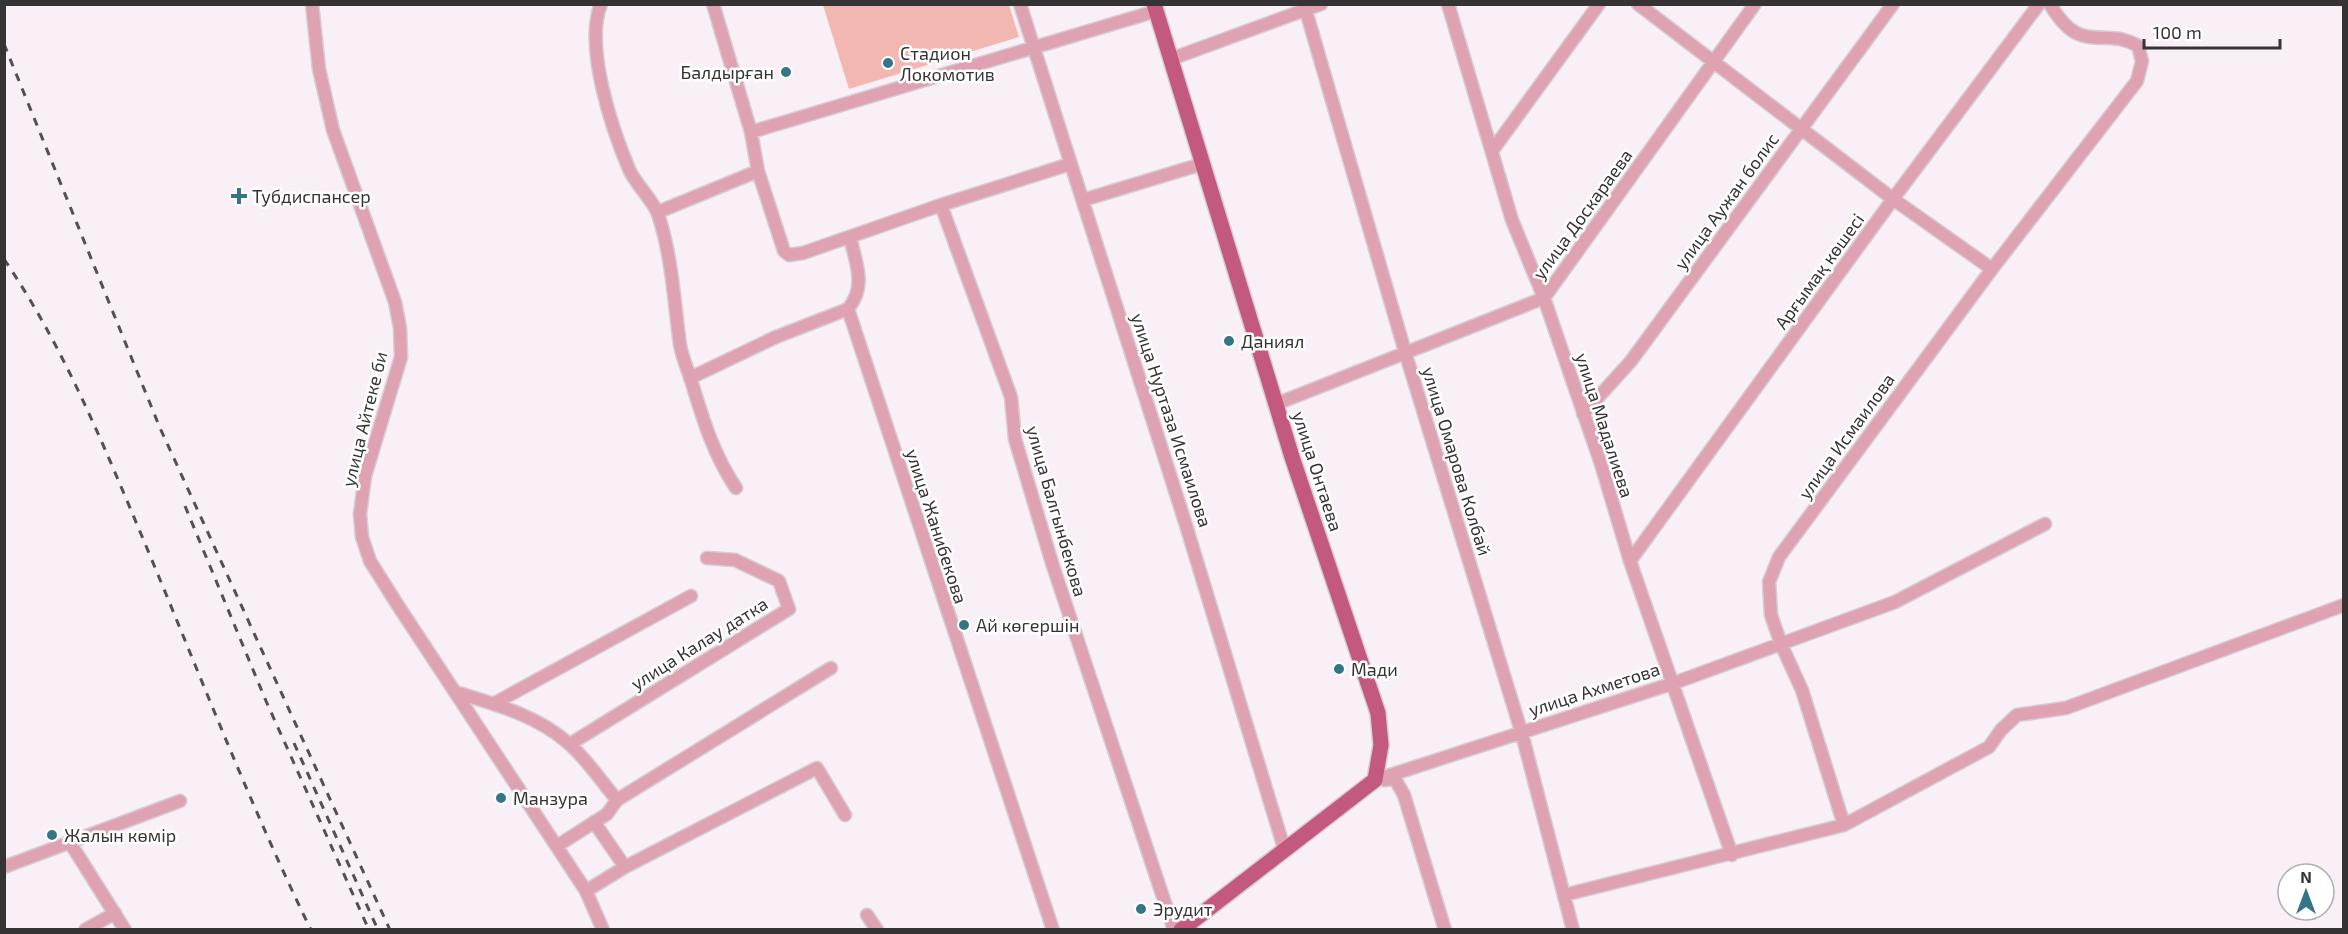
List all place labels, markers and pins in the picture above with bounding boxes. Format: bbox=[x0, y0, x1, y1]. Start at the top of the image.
place label: Стадион Локомотив bbox=[900, 42, 995, 85]
marker: Стадион Локомотив bbox=[881, 56, 895, 70]
place label: Балдырған bbox=[680, 61, 774, 83]
marker: Балдырған bbox=[779, 65, 793, 79]
place label: Тубдиспансер bbox=[252, 185, 371, 207]
marker: Тубдиспансер bbox=[230, 187, 248, 205]
place label: Даниял bbox=[1241, 330, 1304, 352]
marker: Даниял bbox=[1222, 334, 1236, 348]
place label: Ай көгершін bbox=[976, 614, 1079, 636]
marker: Ай көгершін bbox=[957, 618, 971, 632]
place label: Мади bbox=[1351, 658, 1398, 680]
marker: Мади bbox=[1332, 662, 1346, 676]
place label: Манзура bbox=[513, 787, 588, 809]
marker: Манзура bbox=[494, 791, 508, 805]
place label: Жалын көмір bbox=[64, 824, 176, 846]
marker: Жалын көмір bbox=[45, 828, 59, 842]
place label: Эрудит bbox=[1153, 898, 1213, 920]
marker: Эрудит bbox=[1134, 902, 1148, 916]

